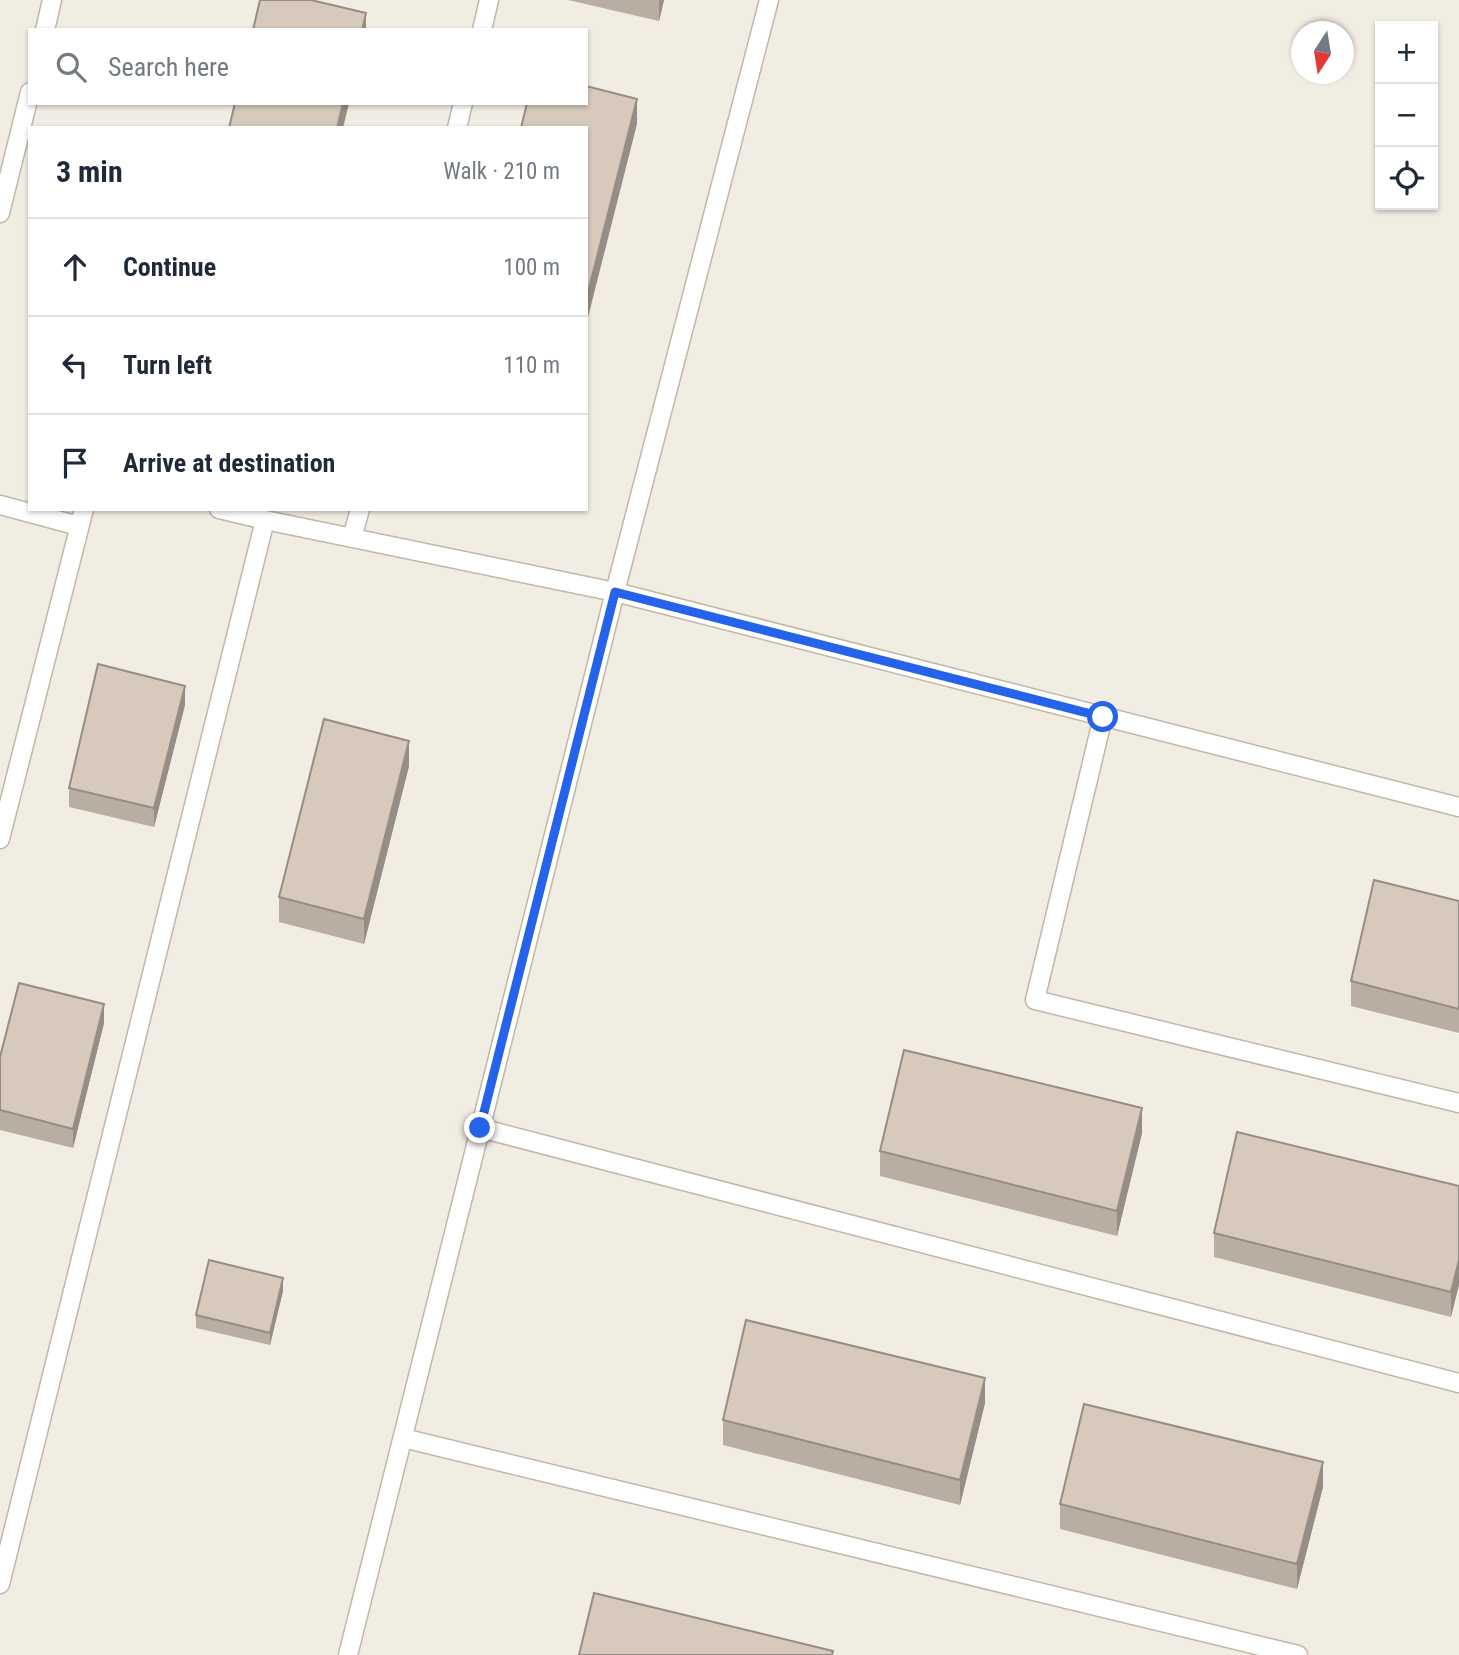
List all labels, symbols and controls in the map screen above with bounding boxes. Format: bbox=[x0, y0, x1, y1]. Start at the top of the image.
north arrow bbox=[1291, 21, 1354, 84]
map controls bbox=[1375, 21, 1438, 210]
button: + bbox=[1375, 21, 1438, 84]
search box bbox=[28, 28, 588, 105]
icon: search bbox=[52, 48, 90, 86]
text: Search here bbox=[108, 52, 229, 82]
button: − bbox=[1375, 84, 1438, 147]
button: locate bbox=[1375, 147, 1438, 210]
text: 3 min bbox=[56, 154, 123, 189]
text: Walk · 210 m bbox=[443, 158, 560, 185]
icon: ahead bbox=[56, 248, 94, 286]
text: Continue bbox=[123, 252, 216, 282]
text: 100 m bbox=[503, 254, 560, 281]
icon: left bbox=[56, 346, 94, 384]
text: Turn left bbox=[123, 350, 212, 380]
text: 110 m bbox=[503, 352, 560, 379]
icon: arrive bbox=[56, 444, 94, 482]
text: Arrive at destination bbox=[123, 448, 335, 478]
route start bbox=[1087, 701, 1118, 732]
route end bbox=[464, 1112, 495, 1143]

